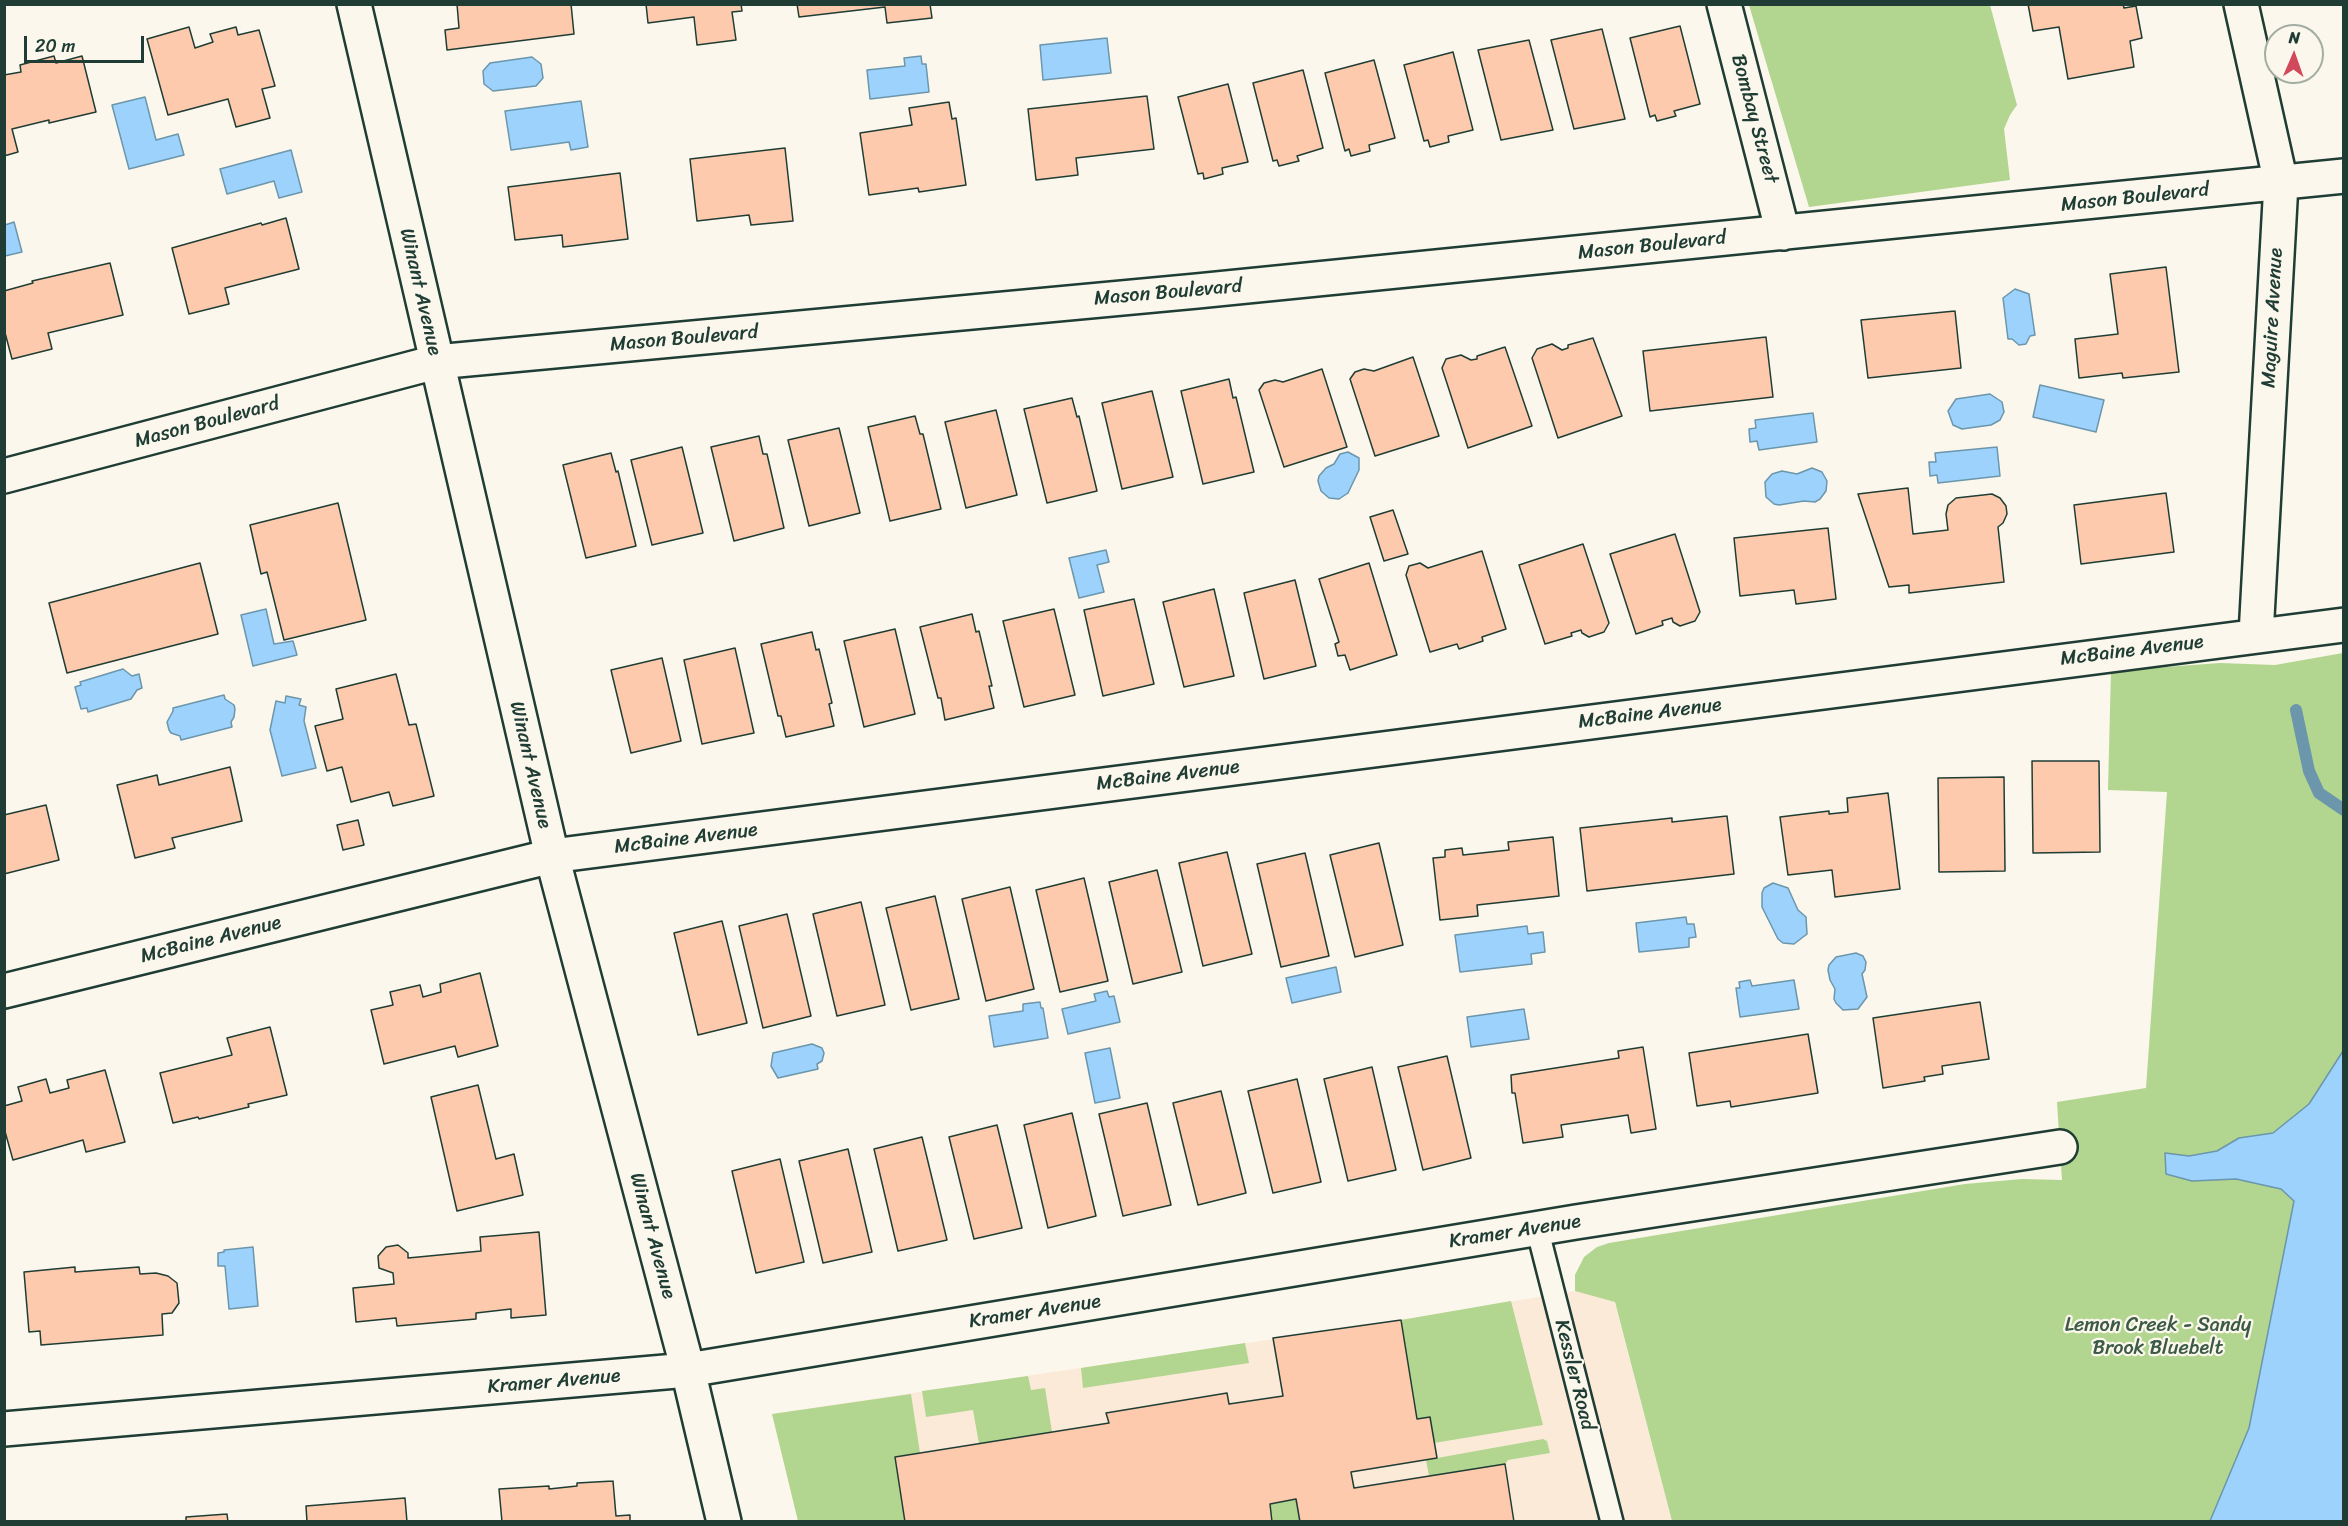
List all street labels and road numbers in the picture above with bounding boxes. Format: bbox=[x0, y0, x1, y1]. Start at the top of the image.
street label: Bombay Street bbox=[1725, 52, 1783, 186]
street label: Mason Boulevard bbox=[2060, 178, 2210, 218]
street label: Winant Avenue bbox=[394, 226, 446, 358]
street label: Mason Boulevard bbox=[1577, 226, 1727, 266]
street label: Maguire Avenue bbox=[2257, 247, 2289, 389]
street label: Mason Boulevard bbox=[1093, 275, 1243, 311]
street label: Mason Boulevard bbox=[609, 321, 759, 357]
street label: Mason Boulevard bbox=[132, 392, 282, 454]
street label: McBaine Avenue bbox=[2059, 630, 2205, 672]
street label: McBaine Avenue bbox=[1577, 693, 1723, 735]
street label: Winant Avenue bbox=[504, 699, 556, 831]
street label: McBaine Avenue bbox=[1095, 755, 1241, 797]
street label: McBaine Avenue bbox=[613, 818, 759, 860]
street label: McBaine Avenue bbox=[138, 911, 284, 969]
street label: Winant Avenue bbox=[624, 1170, 680, 1302]
street label: Kramer Avenue bbox=[1447, 1210, 1583, 1254]
street label: Kramer Avenue bbox=[967, 1290, 1103, 1334]
street label: Kessler Road bbox=[1549, 1317, 1599, 1433]
street label: Kramer Avenue bbox=[487, 1364, 621, 1400]

